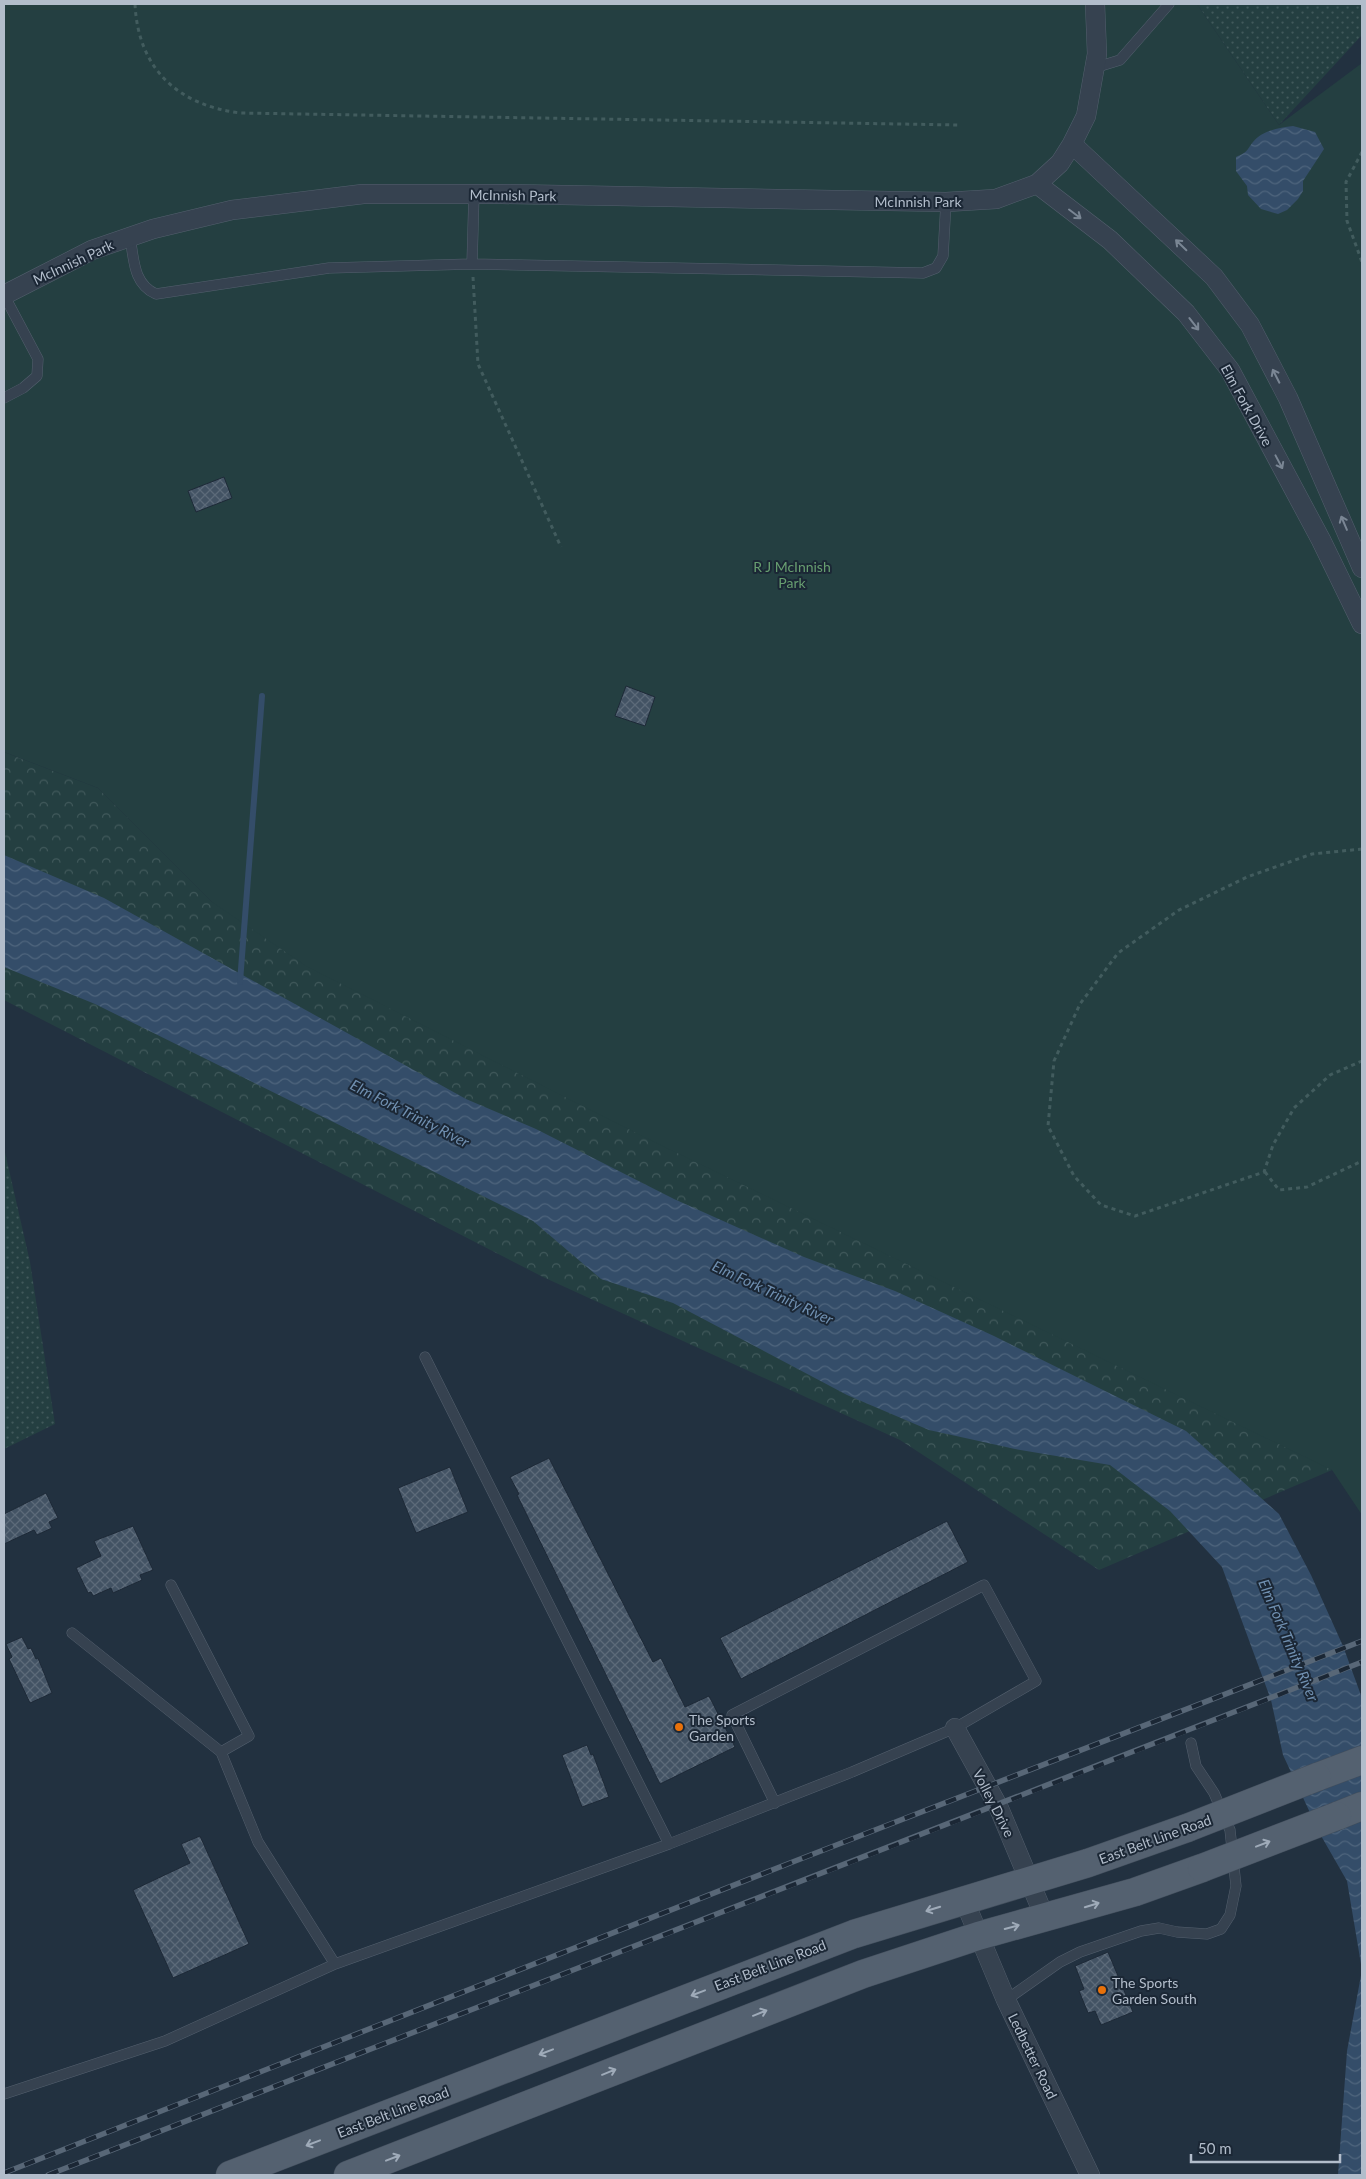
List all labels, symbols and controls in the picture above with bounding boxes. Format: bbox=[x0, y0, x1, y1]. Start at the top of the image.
street label: McInnish Park bbox=[469, 186, 558, 204]
street label: McInnish Park bbox=[875, 193, 962, 210]
one-way arrow bbox=[1068, 209, 1082, 219]
street label: McInnish Park bbox=[30, 236, 117, 288]
one-way arrow bbox=[1175, 239, 1188, 251]
one-way arrow bbox=[1189, 317, 1200, 330]
street label: Elm Fork Drive bbox=[1218, 361, 1276, 449]
one-way arrow bbox=[1271, 368, 1281, 383]
one-way arrow bbox=[1275, 454, 1284, 469]
one-way arrow bbox=[1338, 516, 1348, 531]
park label: R J McInnish Park bbox=[753, 558, 831, 591]
water label: Elm Fork Trinity River bbox=[348, 1075, 473, 1151]
water label: Elm Fork Trinity River bbox=[710, 1256, 837, 1328]
water label: Elm Fork Trinity River bbox=[1255, 1576, 1323, 1705]
place label: The Sports Garden bbox=[689, 1711, 755, 1744]
marker: The Sports Garden bbox=[673, 1721, 685, 1733]
street label: Volley Drive bbox=[970, 1766, 1018, 1840]
street label: East Belt Line Road bbox=[1097, 1811, 1213, 1867]
one-way arrow bbox=[1255, 1839, 1271, 1848]
one-way arrow bbox=[1084, 1899, 1100, 1909]
one-way arrow bbox=[925, 1905, 941, 1915]
one-way arrow bbox=[1003, 1922, 1019, 1931]
street label: East Belt Line Road bbox=[712, 1936, 828, 1994]
place label: The Sports Garden South bbox=[1112, 1974, 1197, 2007]
marker: The Sports Garden South bbox=[1096, 1984, 1108, 1996]
one-way arrow bbox=[690, 1989, 706, 1998]
one-way arrow bbox=[752, 2008, 768, 2017]
street label: Ledbetter Road bbox=[1005, 2010, 1061, 2102]
one-way arrow bbox=[539, 2048, 554, 2057]
one-way arrow bbox=[601, 2067, 616, 2077]
street label: East Belt Line Road bbox=[335, 2083, 451, 2141]
scale bar bbox=[1191, 2132, 1340, 2164]
one-way arrow bbox=[306, 2139, 321, 2148]
text: 50 m bbox=[1198, 2139, 1232, 2157]
one-way arrow bbox=[385, 2152, 400, 2162]

